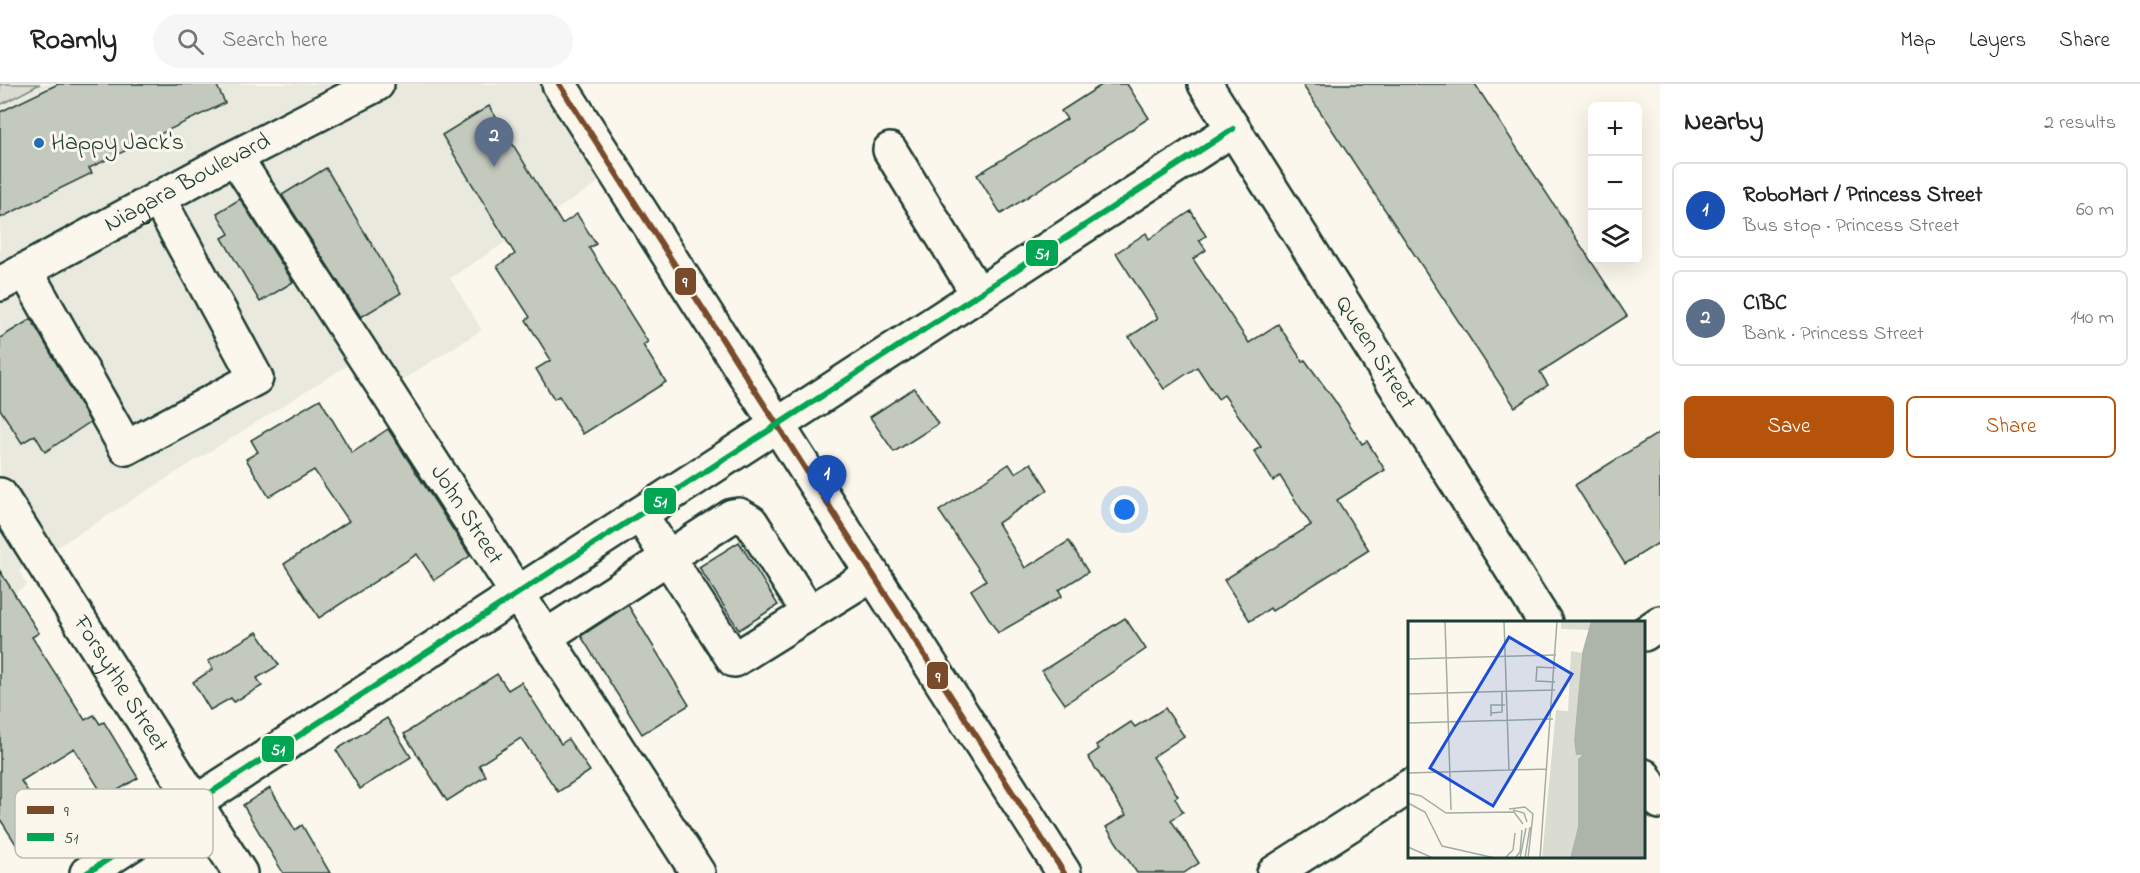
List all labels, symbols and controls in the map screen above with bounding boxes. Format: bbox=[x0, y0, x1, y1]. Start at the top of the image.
search box bbox=[153, 14, 573, 68]
text: Roamly bbox=[30, 21, 117, 62]
icon: search bbox=[174, 25, 207, 58]
text: Search here bbox=[222, 25, 328, 57]
text: Map bbox=[1900, 26, 1936, 56]
text: Layers bbox=[1969, 26, 2026, 56]
text: Share bbox=[2059, 26, 2110, 56]
map controls bbox=[1588, 102, 1642, 264]
button: + bbox=[1588, 102, 1642, 156]
text: Nearby bbox=[1684, 104, 1763, 142]
text: 2 results bbox=[2044, 109, 2116, 138]
pin: 2 bbox=[474, 118, 514, 167]
street label: Niagara Boulevard bbox=[98, 124, 277, 242]
place label: Happy Jack's bbox=[51, 126, 184, 162]
marker: Happy Jack's bbox=[32, 136, 46, 150]
button: − bbox=[1588, 156, 1642, 210]
text: RoboMart / Princess Street bbox=[1743, 180, 1982, 212]
text: 1 bbox=[1702, 196, 1709, 225]
text: 60 m bbox=[2076, 196, 2114, 225]
button: layers bbox=[1588, 210, 1642, 264]
text: Bus stop · Princess Street bbox=[1743, 212, 1959, 241]
line badge: 51 bbox=[1025, 239, 1059, 267]
text: 51 bbox=[1035, 243, 1050, 267]
line badge: 9 bbox=[674, 267, 697, 296]
text: 9 bbox=[682, 271, 688, 295]
text: CIBC bbox=[1743, 288, 1787, 320]
street label: Queen Street bbox=[1326, 289, 1424, 417]
text: 2 bbox=[1701, 304, 1710, 333]
text: 140 m bbox=[2070, 304, 2114, 333]
text: Bank · Princess Street bbox=[1743, 320, 1924, 349]
button: Save bbox=[1684, 396, 1894, 458]
button: Share bbox=[1906, 396, 2116, 458]
pin: 1 bbox=[808, 456, 846, 505]
street label: John Street bbox=[421, 458, 512, 572]
line badge: 51 bbox=[643, 487, 677, 515]
text: 51 bbox=[653, 491, 668, 515]
your location bbox=[1110, 495, 1139, 524]
street label: Forsythe Street bbox=[63, 608, 177, 759]
inset map bbox=[1408, 621, 1645, 858]
line badge: 9 bbox=[926, 661, 949, 690]
text: 9 bbox=[935, 666, 941, 690]
line badge: 51 bbox=[261, 735, 295, 763]
text: 51 bbox=[271, 739, 286, 763]
legend bbox=[15, 789, 213, 858]
text: 9 bbox=[64, 800, 69, 824]
text: 51 bbox=[64, 827, 78, 851]

